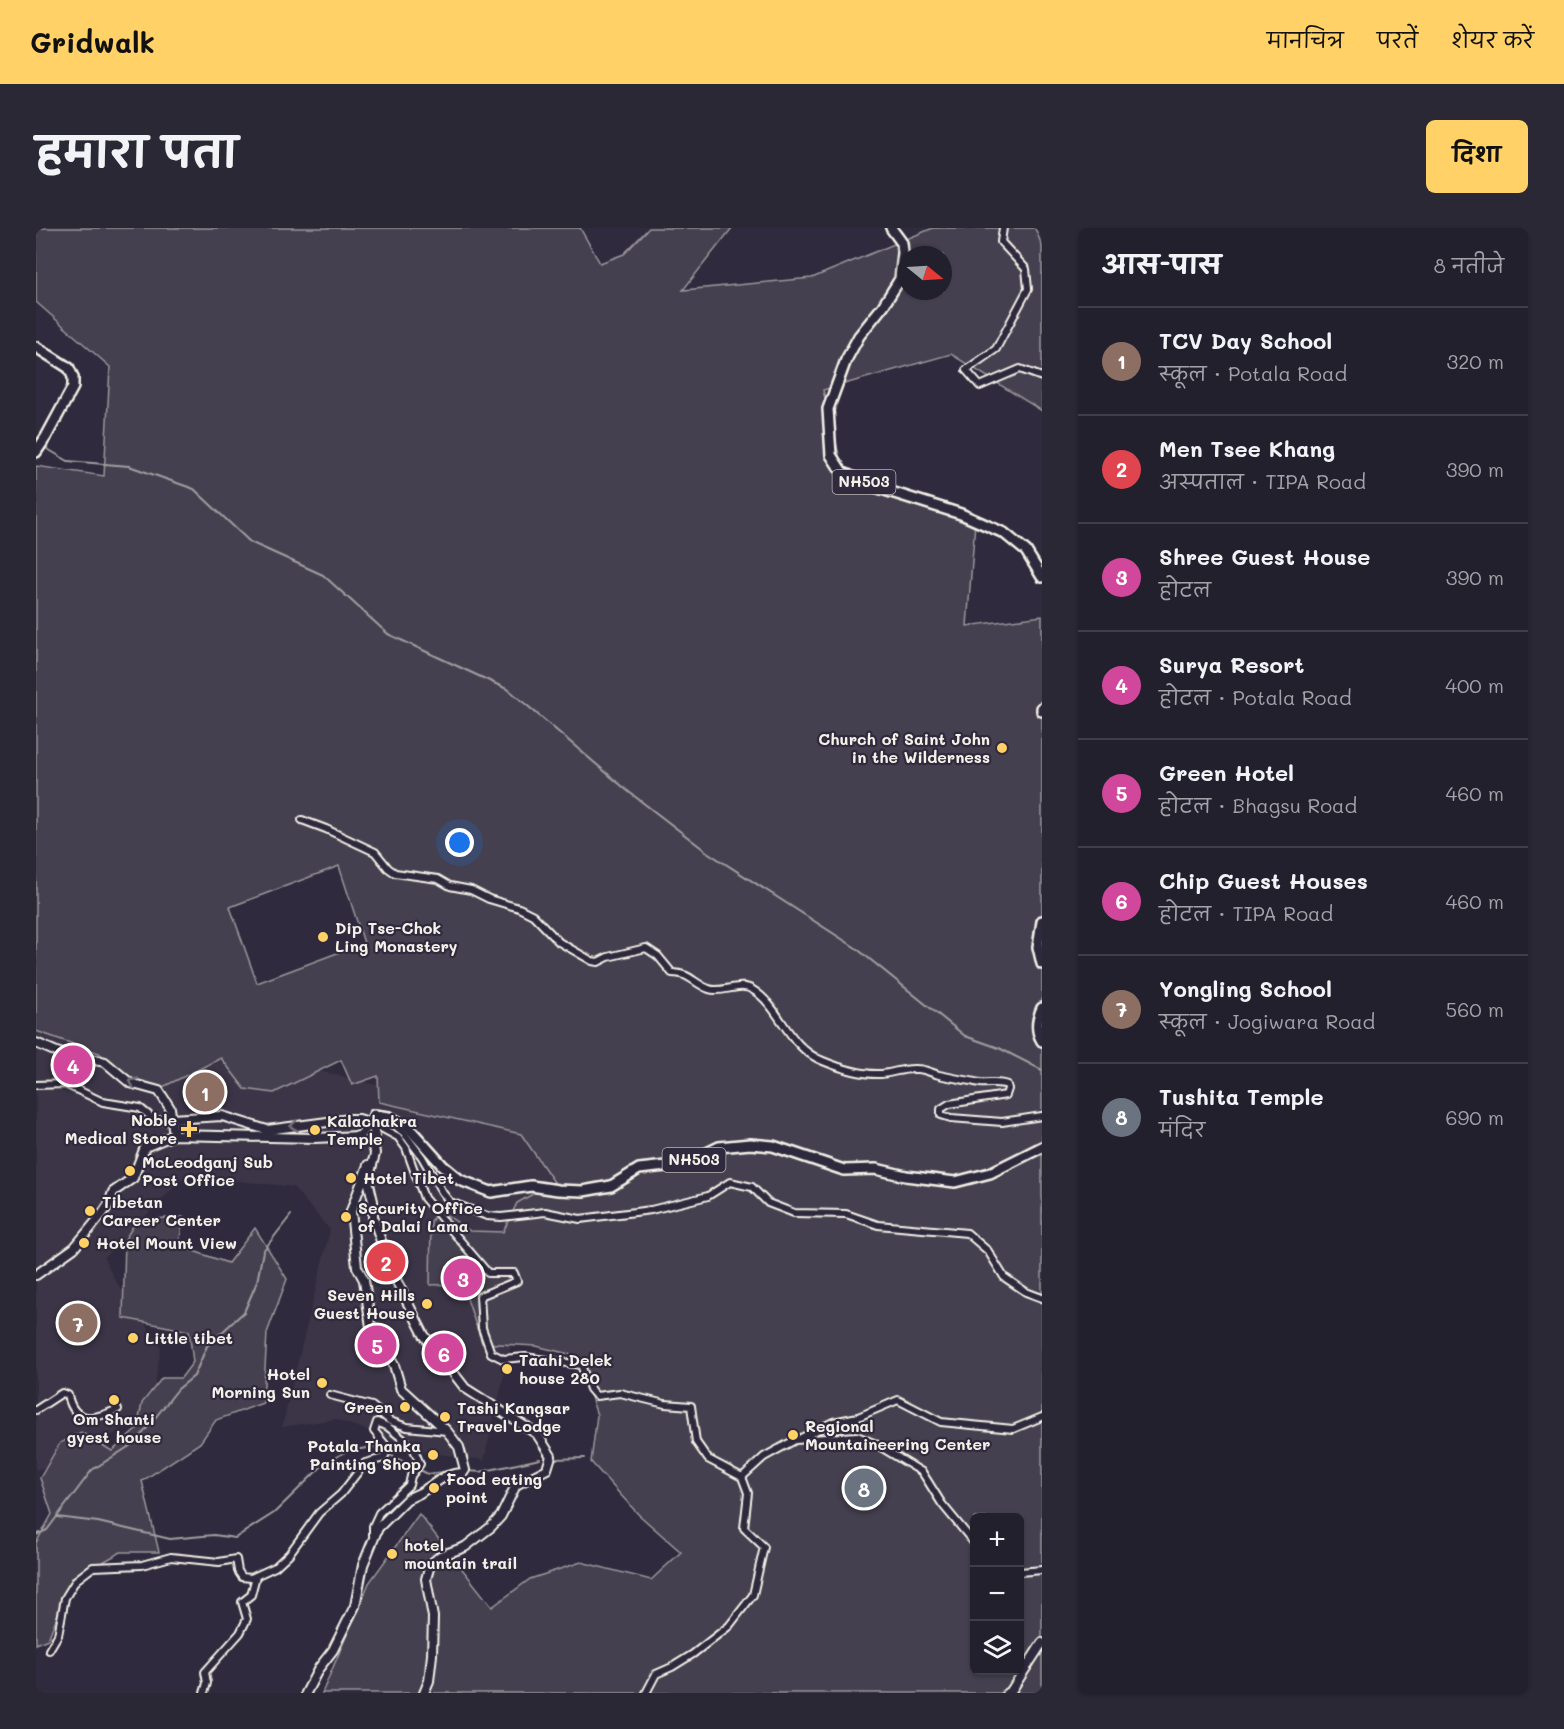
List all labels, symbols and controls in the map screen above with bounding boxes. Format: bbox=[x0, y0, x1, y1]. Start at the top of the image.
text: Gridwalk bbox=[30, 24, 155, 60]
text: मानचित्र bbox=[1267, 26, 1344, 53]
text: परतें bbox=[1377, 26, 1418, 53]
text: शेयर करें bbox=[1451, 26, 1534, 53]
button: दिशा bbox=[1426, 120, 1528, 193]
text: हमारा पता bbox=[36, 123, 238, 178]
north arrow bbox=[898, 246, 952, 300]
text: आस-पास bbox=[1102, 247, 1221, 281]
text: 8 नतीजे bbox=[1434, 252, 1504, 278]
text: TCV Day School bbox=[1159, 326, 1332, 355]
text: 1 bbox=[1117, 348, 1126, 374]
text: 320 m bbox=[1446, 348, 1504, 374]
text: स्कूल · Potala Road bbox=[1159, 360, 1347, 386]
text: Men Tsee Khang bbox=[1159, 434, 1335, 463]
text: 2 bbox=[1116, 456, 1127, 482]
text: 390 m bbox=[1446, 456, 1504, 482]
text: अस्पताल · TIPA Road bbox=[1159, 468, 1366, 494]
road number: NH503 bbox=[832, 470, 896, 494]
text: Shree Guest House bbox=[1159, 542, 1370, 571]
text: 3 bbox=[1116, 564, 1128, 590]
text: 390 m bbox=[1446, 564, 1504, 590]
text: होटल bbox=[1159, 576, 1211, 602]
text: Surya Resort bbox=[1159, 650, 1304, 679]
text: 4 bbox=[1115, 672, 1128, 698]
text: 400 m bbox=[1445, 672, 1504, 698]
text: होटल · Potala Road bbox=[1159, 684, 1352, 710]
place label: Church of Saint John in the Wilderness bbox=[818, 728, 990, 767]
marker: Church of Saint John in the Wilderness bbox=[995, 741, 1009, 755]
text: Green Hotel bbox=[1159, 758, 1294, 787]
text: 5 bbox=[1116, 780, 1127, 806]
text: 460 m bbox=[1446, 780, 1504, 806]
text: होटल · Bhagsu Road bbox=[1159, 792, 1357, 818]
your location bbox=[445, 828, 474, 857]
text: Chip Guest Houses bbox=[1159, 866, 1368, 895]
text: 6 bbox=[1115, 888, 1128, 914]
text: 460 m bbox=[1446, 888, 1504, 914]
text: होटल · TIPA Road bbox=[1159, 900, 1333, 926]
place label: Dip Tse-Chok Ling Monastery bbox=[335, 917, 458, 956]
marker: Dip Tse-Chok Ling Monastery bbox=[316, 930, 330, 944]
text: Yongling School bbox=[1159, 974, 1332, 1003]
text: 7 bbox=[1116, 996, 1127, 1022]
text: 560 m bbox=[1446, 996, 1504, 1022]
text: स्कूल · Jogiwara Road bbox=[1159, 1008, 1375, 1034]
pin: 4 bbox=[54, 1042, 93, 1088]
pin: 1 bbox=[186, 1070, 224, 1114]
one-way arrow bbox=[128, 1078, 139, 1090]
text: Tushita Temple bbox=[1159, 1082, 1324, 1111]
text: 8 bbox=[1115, 1104, 1128, 1130]
text: 690 m bbox=[1445, 1104, 1504, 1130]
place label: Noble Medical Store bbox=[65, 1109, 177, 1148]
place label: Kalachakra Temple bbox=[327, 1110, 417, 1149]
text: मंदिर bbox=[1159, 1116, 1205, 1142]
one-way arrow bbox=[289, 1120, 298, 1132]
marker: Noble Medical Store bbox=[182, 1122, 196, 1136]
marker: Kalachakra Temple bbox=[308, 1123, 322, 1137]
road number: NH503 bbox=[662, 1148, 726, 1172]
place label: McLeodganj Sub Post Office bbox=[142, 1151, 273, 1190]
marker: McLeodganj Sub Post Office bbox=[123, 1164, 137, 1178]
place label: Hotel Tibet bbox=[363, 1167, 454, 1188]
marker: Hotel Tibet bbox=[344, 1171, 358, 1185]
place label: Tibetan Career Center bbox=[102, 1191, 221, 1230]
place label: Security Office of Dalai Lama bbox=[358, 1197, 483, 1236]
marker: Tibetan Career Center bbox=[83, 1204, 97, 1218]
marker: Security Office of Dalai Lama bbox=[339, 1210, 353, 1224]
place label: Hotel Mount View bbox=[96, 1232, 237, 1253]
marker: Hotel Mount View bbox=[77, 1236, 91, 1250]
pin: 2 bbox=[366, 1240, 406, 1284]
pin: 3 bbox=[444, 1256, 482, 1300]
place label: Seven Hills Guest House bbox=[314, 1284, 415, 1323]
marker: Seven Hills Guest House bbox=[420, 1297, 434, 1311]
pin: 7 bbox=[58, 1300, 98, 1346]
pin: 5 bbox=[358, 1322, 396, 1368]
place label: Little tibet bbox=[145, 1327, 233, 1348]
pin: 6 bbox=[424, 1330, 464, 1376]
marker: Little tibet bbox=[126, 1331, 140, 1345]
place label: Taahi Delek house 280 bbox=[519, 1349, 612, 1388]
marker: Taahi Delek house 280 bbox=[500, 1362, 514, 1376]
place label: Hotel Morning Sun bbox=[212, 1363, 310, 1402]
marker: Hotel Morning Sun bbox=[315, 1376, 329, 1390]
marker: Om Shanti gyest house bbox=[107, 1393, 121, 1407]
place label: Green bbox=[344, 1396, 393, 1417]
place label: Tashi Kangsar Travel Lodge bbox=[457, 1397, 570, 1436]
marker: Green bbox=[398, 1400, 412, 1414]
place label: Om Shanti gyest house bbox=[67, 1408, 161, 1447]
marker: Tashi Kangsar Travel Lodge bbox=[438, 1410, 452, 1424]
place label: Regional Mountaineering Center bbox=[805, 1415, 990, 1454]
marker: Regional Mountaineering Center bbox=[786, 1428, 800, 1442]
place label: Potala Thanka Painting Shop bbox=[307, 1435, 421, 1474]
marker: Potala Thanka Painting Shop bbox=[426, 1448, 440, 1462]
pin: 8 bbox=[844, 1466, 884, 1510]
place label: Food eating point bbox=[446, 1468, 542, 1507]
marker: Food eating point bbox=[427, 1481, 441, 1495]
map controls bbox=[970, 1513, 1024, 1675]
button: + bbox=[970, 1513, 1024, 1567]
place label: hotel mountain trail bbox=[404, 1534, 517, 1573]
marker: hotel mountain trail bbox=[385, 1547, 399, 1561]
button: − bbox=[970, 1567, 1024, 1621]
button: layers bbox=[970, 1621, 1024, 1675]

